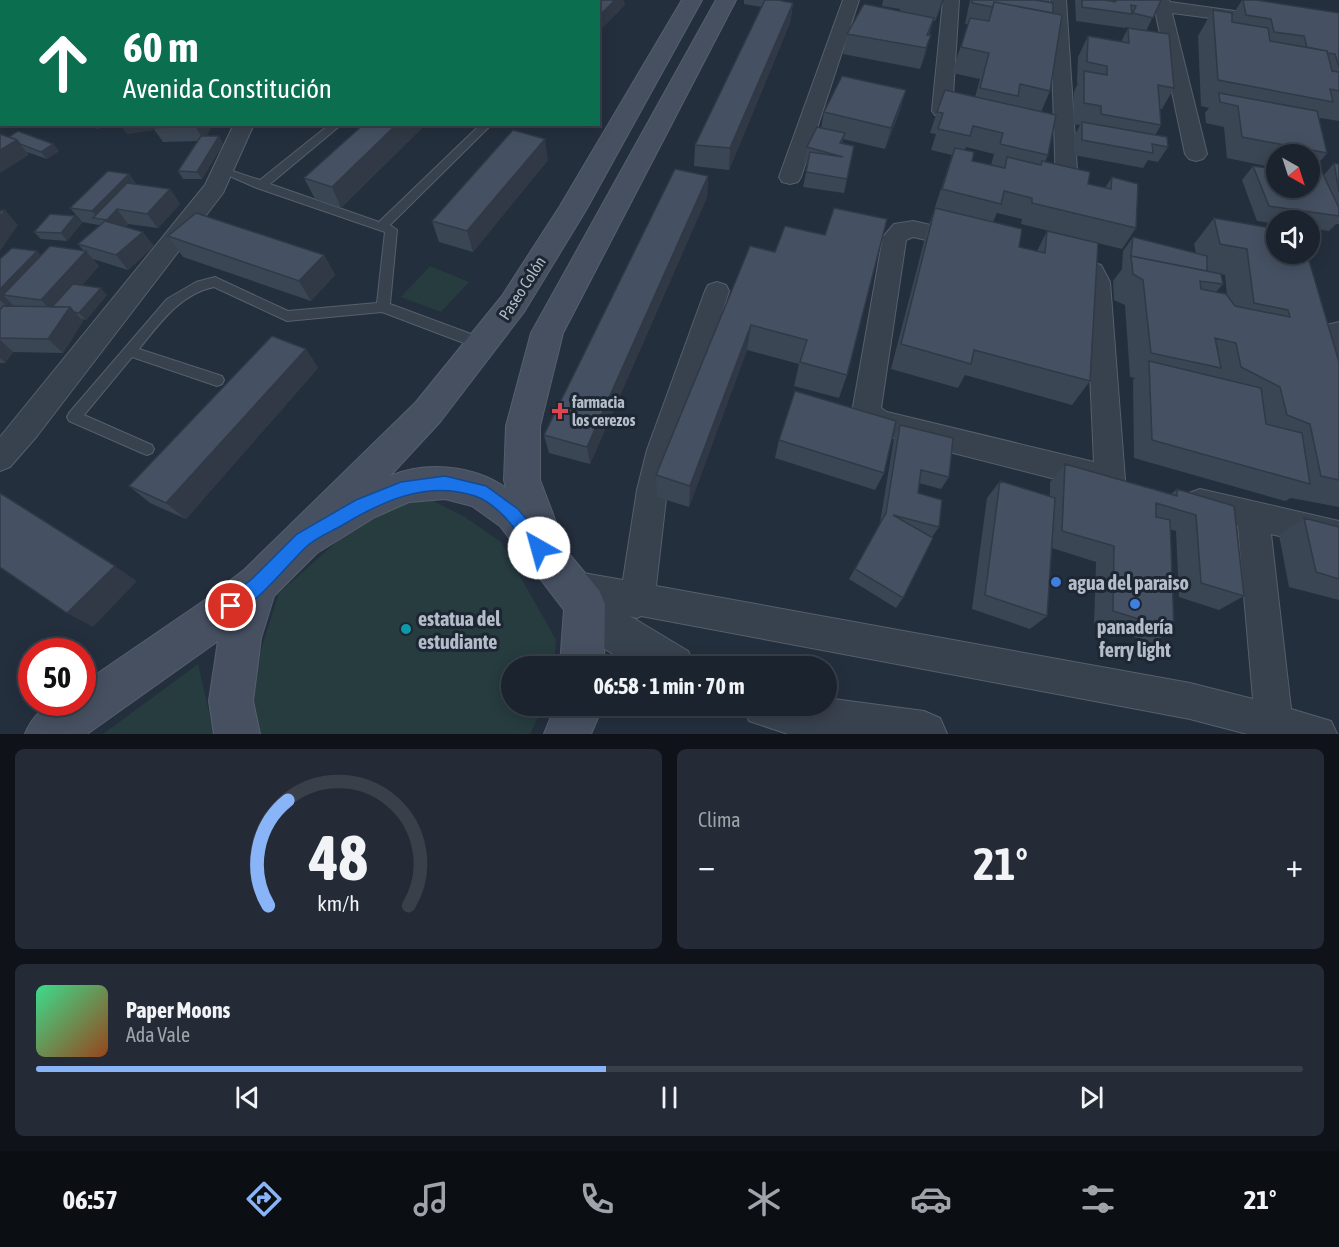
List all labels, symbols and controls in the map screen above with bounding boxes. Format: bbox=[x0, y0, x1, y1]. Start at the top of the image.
text: 60 m bbox=[123, 23, 198, 71]
icon: ahead bbox=[24, 24, 102, 102]
text: Avenida Constitución bbox=[123, 73, 332, 104]
north arrow bbox=[1266, 144, 1320, 198]
map controls bbox=[1266, 144, 1320, 264]
button: sound bbox=[1266, 210, 1320, 264]
street label: Paseo Colón bbox=[495, 253, 549, 323]
place label: farmacia los cerezos bbox=[571, 393, 636, 429]
marker: farmacia los cerezos bbox=[553, 404, 567, 418]
position arrow bbox=[507, 516, 571, 580]
place label: agua del paraiso bbox=[1068, 571, 1189, 594]
marker: agua del paraiso bbox=[1049, 575, 1063, 589]
pin bbox=[205, 580, 256, 631]
icon: arrive bbox=[214, 589, 247, 622]
marker: panadería ferry light bbox=[1128, 597, 1142, 611]
place label: estatua del estudiante bbox=[418, 607, 501, 653]
place label: panadería ferry light bbox=[1097, 615, 1173, 661]
marker: estatua del estudiante bbox=[399, 622, 413, 636]
speed limit sign: 50 bbox=[18, 638, 96, 716]
text: 06:58 · 1 min · 70 m bbox=[593, 673, 745, 699]
text: Clima bbox=[698, 808, 741, 831]
text: 48 bbox=[308, 822, 368, 893]
text: 21° bbox=[973, 838, 1028, 890]
text: − bbox=[698, 846, 715, 884]
text: + bbox=[1286, 846, 1303, 884]
text: km/h bbox=[317, 891, 360, 916]
text: Paper Moons bbox=[126, 997, 230, 1023]
text: Ada Vale bbox=[126, 1023, 190, 1046]
icon: previous bbox=[231, 1081, 264, 1114]
icon: pause bbox=[653, 1081, 686, 1114]
icon: next bbox=[1075, 1081, 1108, 1114]
icon: directions bbox=[243, 1178, 285, 1220]
icon: music bbox=[410, 1178, 452, 1220]
icon: phone bbox=[576, 1178, 618, 1220]
icon: climate bbox=[743, 1178, 785, 1220]
icon: car bbox=[910, 1178, 952, 1220]
icon: filters bbox=[1077, 1178, 1119, 1220]
text: 06:57 bbox=[62, 1184, 118, 1215]
text: 21° bbox=[1244, 1184, 1277, 1215]

